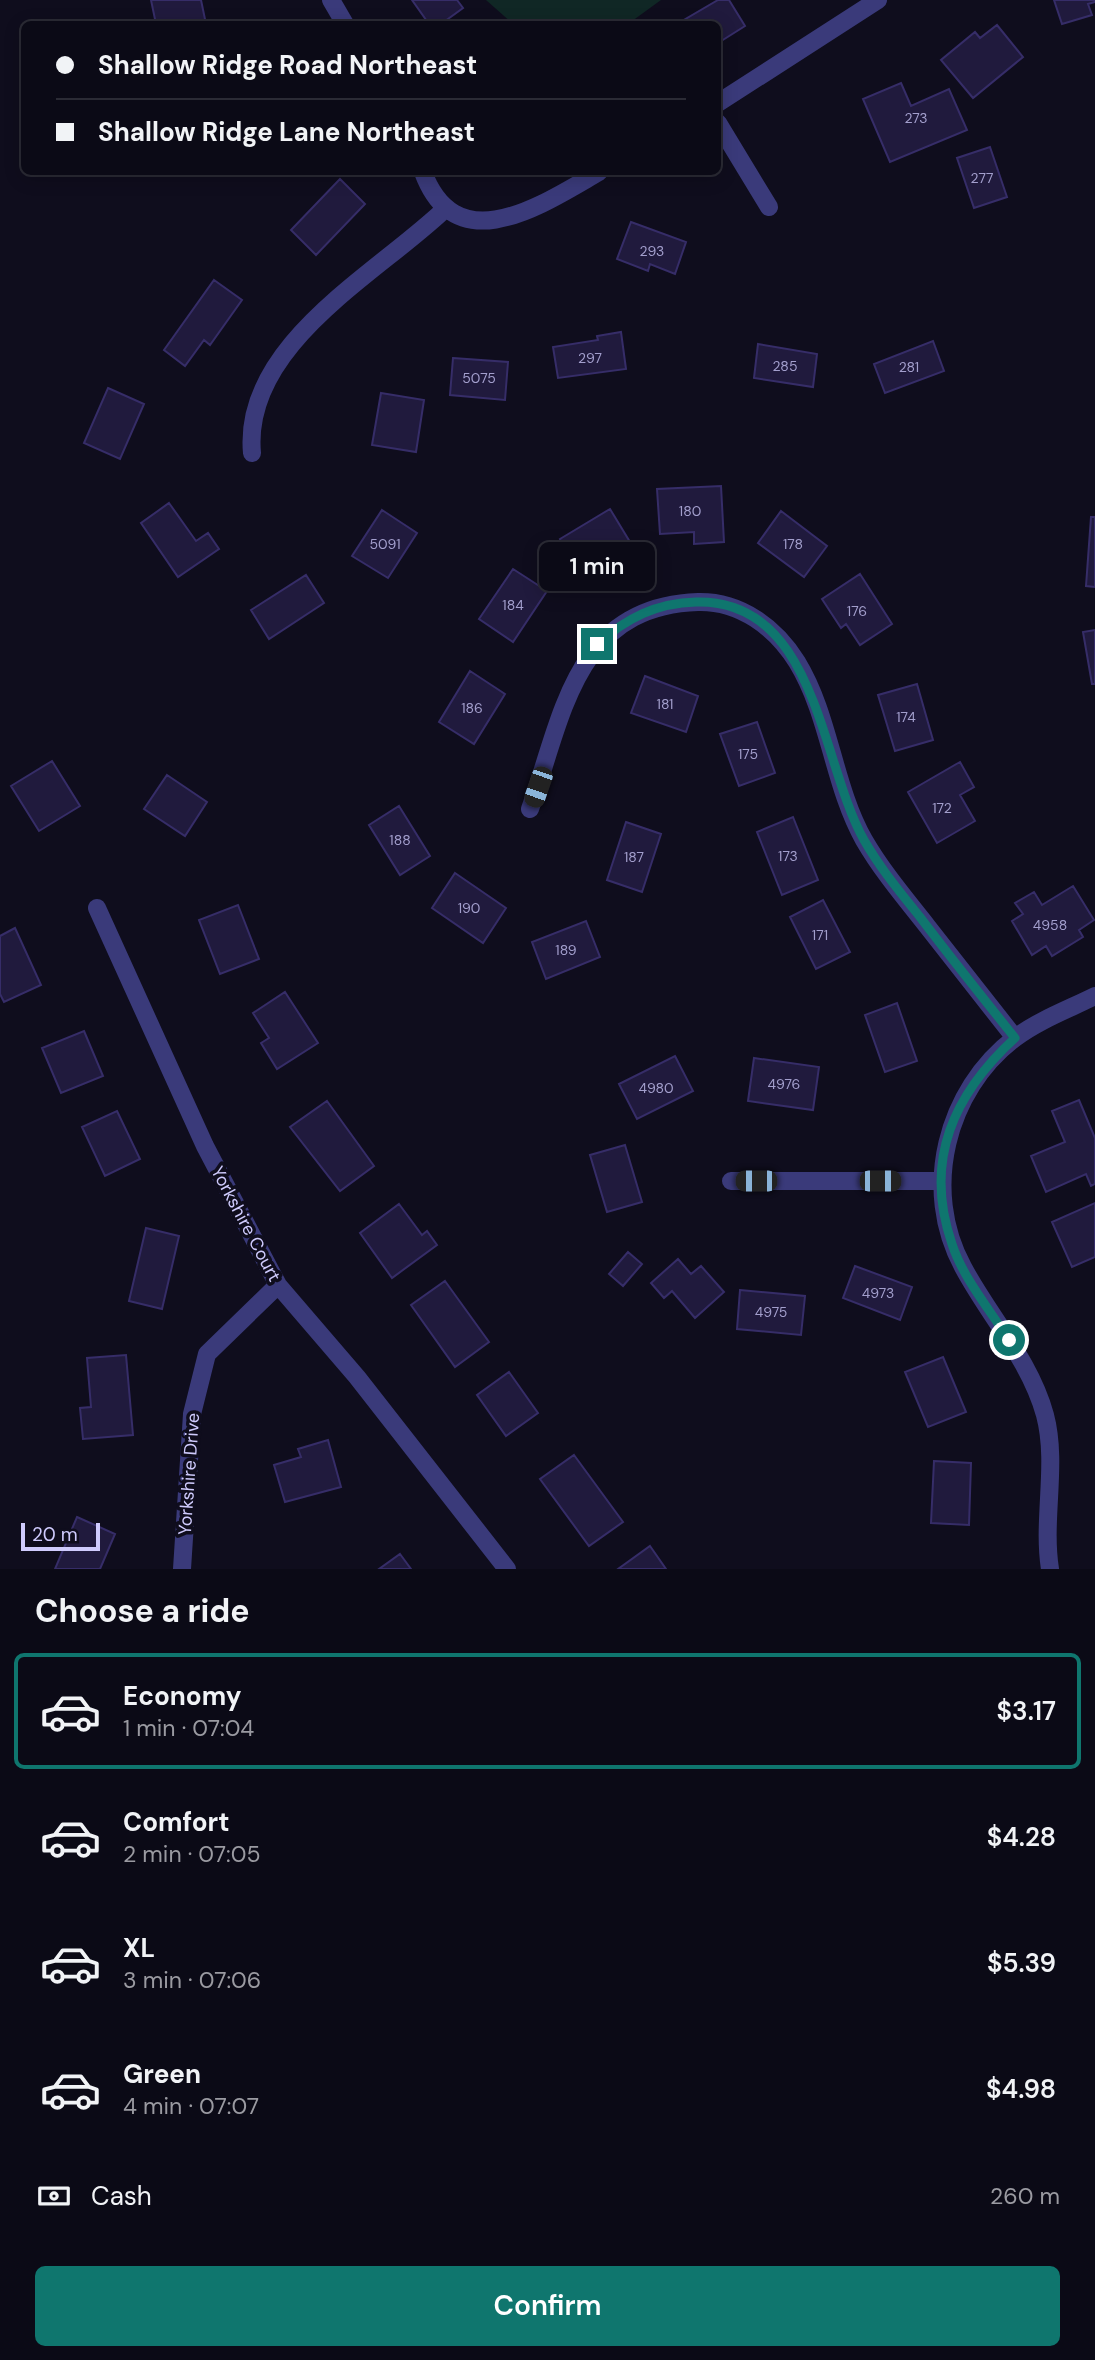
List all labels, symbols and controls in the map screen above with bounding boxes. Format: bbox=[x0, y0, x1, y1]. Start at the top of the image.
text: Shallow Ridge Road Northeast bbox=[98, 48, 477, 82]
house number: 273 bbox=[904, 109, 928, 127]
text: Shallow Ridge Lane Northeast bbox=[98, 115, 475, 149]
house number: 277 bbox=[971, 169, 993, 187]
house number: 293 bbox=[640, 242, 664, 260]
house number: 297 bbox=[578, 349, 602, 367]
house number: 285 bbox=[773, 357, 797, 375]
house number: 281 bbox=[899, 358, 919, 376]
house number: 5075 bbox=[462, 369, 496, 387]
house number: 180 bbox=[679, 502, 701, 520]
house number: 5091 bbox=[369, 535, 401, 553]
house number: 178 bbox=[783, 535, 803, 553]
callout: 1 min bbox=[539, 542, 655, 592]
text: 1 min bbox=[570, 551, 624, 581]
house number: 184 bbox=[502, 596, 524, 614]
house number: 176 bbox=[847, 602, 867, 620]
route end bbox=[581, 628, 613, 660]
house number: 181 bbox=[657, 695, 673, 713]
house number: 186 bbox=[461, 699, 483, 717]
house number: 174 bbox=[896, 708, 916, 726]
house number: 175 bbox=[738, 745, 758, 763]
car bbox=[522, 764, 555, 810]
house number: 172 bbox=[932, 799, 952, 817]
house number: 188 bbox=[389, 831, 411, 849]
house number: 173 bbox=[778, 847, 798, 865]
house number: 187 bbox=[624, 848, 644, 866]
house number: 190 bbox=[458, 899, 480, 917]
house number: 4958 bbox=[1033, 916, 1067, 934]
house number: 171 bbox=[812, 926, 828, 944]
house number: 189 bbox=[555, 941, 577, 959]
house number: 4976 bbox=[768, 1075, 800, 1093]
house number: 4980 bbox=[638, 1079, 674, 1097]
street label: Yorkshire Court bbox=[205, 1162, 287, 1286]
car bbox=[736, 1171, 778, 1192]
car bbox=[860, 1171, 902, 1192]
house number: 4973 bbox=[862, 1284, 894, 1302]
house number: 4975 bbox=[755, 1303, 787, 1321]
route start bbox=[993, 1324, 1025, 1356]
street label: Yorkshire Drive bbox=[173, 1412, 205, 1536]
scale bar bbox=[21, 1520, 100, 1552]
text: 20 m bbox=[32, 1522, 78, 1547]
text: Choose a ride bbox=[35, 1590, 250, 1632]
text: Economy bbox=[123, 1679, 241, 1713]
icon: car bbox=[39, 1680, 102, 1743]
text: $3.17 bbox=[997, 1694, 1056, 1728]
text: 1 min · 07:04 bbox=[123, 1713, 254, 1743]
text: Comfort bbox=[123, 1805, 229, 1839]
icon: car bbox=[39, 1806, 102, 1869]
text: $4.28 bbox=[987, 1820, 1056, 1854]
text: 2 min · 07:05 bbox=[123, 1839, 260, 1869]
text: XL bbox=[123, 1931, 155, 1965]
icon: car bbox=[39, 1932, 102, 1995]
text: $5.39 bbox=[987, 1946, 1056, 1980]
text: 3 min · 07:06 bbox=[123, 1965, 261, 1995]
text: Green bbox=[123, 2057, 201, 2091]
icon: car bbox=[39, 2058, 102, 2121]
text: $4.98 bbox=[986, 2072, 1056, 2106]
text: 4 min · 07:07 bbox=[123, 2091, 259, 2121]
icon: cash bbox=[35, 2177, 73, 2215]
text: Cash bbox=[91, 2179, 152, 2213]
text: 260 m bbox=[990, 2181, 1060, 2211]
button: Confirm bbox=[35, 2266, 1060, 2346]

